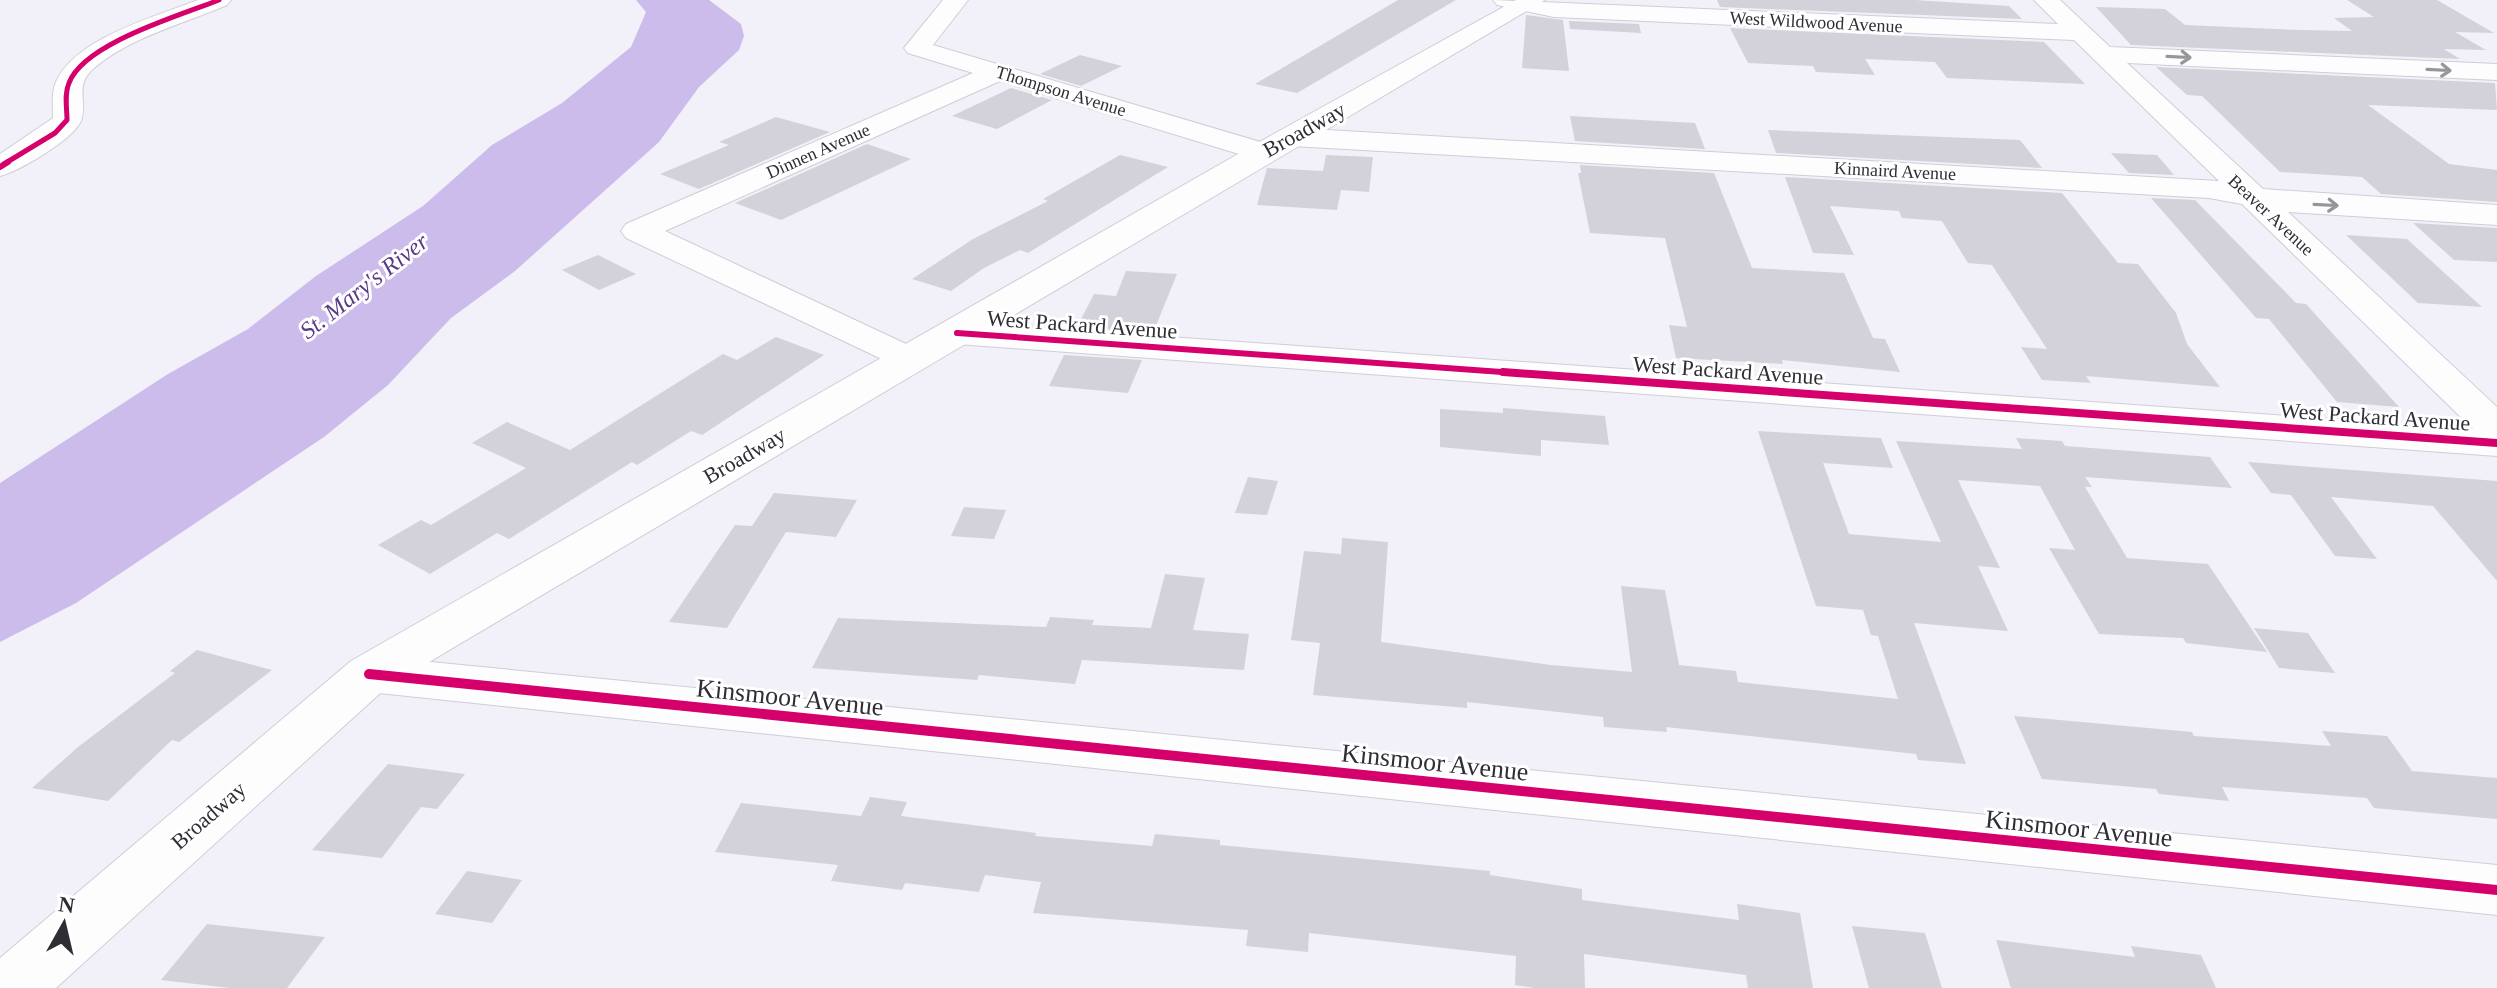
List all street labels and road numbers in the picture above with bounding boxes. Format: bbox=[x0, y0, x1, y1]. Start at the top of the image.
street label: West Wildwood Avenue bbox=[1729, 7, 1903, 37]
street label: Thompson Avenue bbox=[993, 62, 1129, 120]
street label: Broadway bbox=[1259, 97, 1350, 162]
street label: Dinnen Avenue bbox=[763, 119, 873, 183]
street label: Kinnaird Avenue bbox=[1833, 158, 1957, 184]
street label: Beaver Avenue bbox=[2224, 170, 2318, 260]
street label: West Packard Avenue bbox=[986, 305, 1178, 344]
street label: West Packard Avenue bbox=[1632, 351, 1824, 390]
street label: West Packard Avenue bbox=[2279, 397, 2471, 436]
street label: Broadway bbox=[699, 422, 790, 489]
street label: Kinsmoor Avenue bbox=[695, 673, 885, 722]
street label: Kinsmoor Avenue bbox=[1340, 738, 1530, 787]
street label: Broadway bbox=[166, 776, 251, 854]
street label: Kinsmoor Avenue bbox=[1984, 804, 2174, 853]

